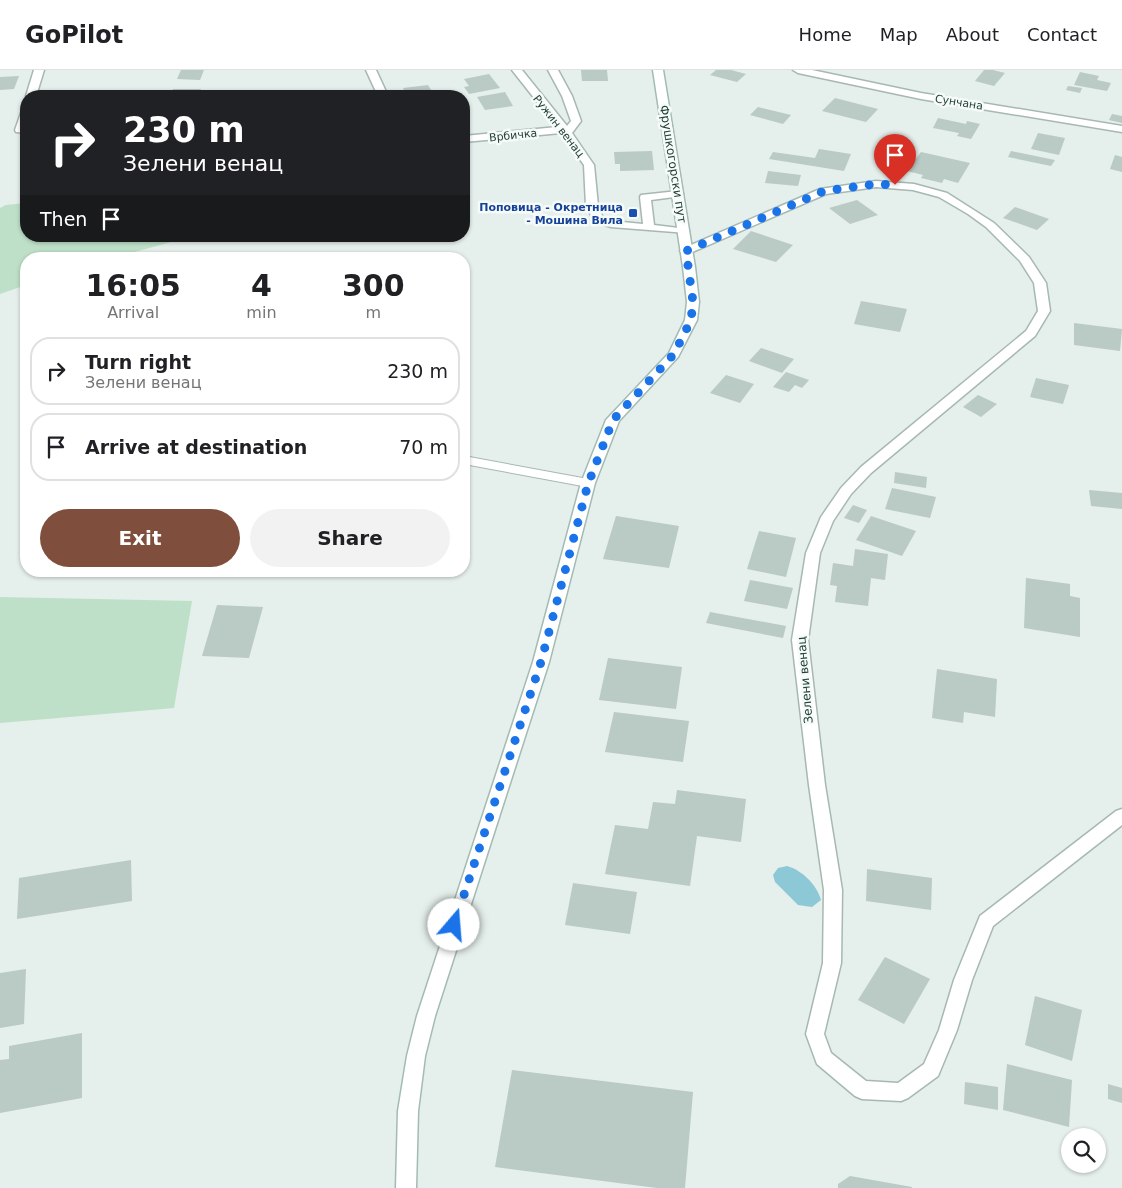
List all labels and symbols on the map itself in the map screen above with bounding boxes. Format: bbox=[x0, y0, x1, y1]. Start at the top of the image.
street label: Сунчана bbox=[934, 92, 984, 113]
street label: Ружин венац bbox=[530, 93, 587, 160]
street label: Фрушкогорски пут bbox=[657, 104, 689, 224]
street label: Врбичка bbox=[488, 127, 538, 144]
pin bbox=[874, 134, 916, 185]
place label: Поповица - Окретница - Мошина Вила bbox=[479, 201, 623, 227]
marker: Поповица - Окретница - Мошина Вила bbox=[627, 207, 639, 219]
street label: Зелени венац bbox=[794, 636, 816, 724]
position arrow bbox=[427, 898, 479, 950]

